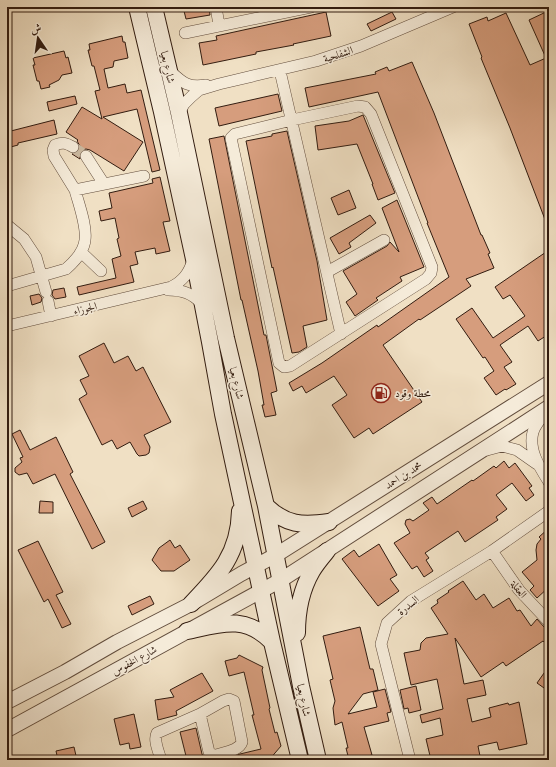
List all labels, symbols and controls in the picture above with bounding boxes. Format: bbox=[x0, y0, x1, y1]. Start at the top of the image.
north arrow bbox=[18, 18, 58, 58]
text: ش bbox=[29, 21, 43, 36]
street label: الشفلحية bbox=[322, 44, 355, 65]
street label: شارع بعيا bbox=[155, 50, 178, 85]
street label: الجوزاء bbox=[72, 299, 98, 318]
street label: شارع بعيا bbox=[223, 366, 247, 401]
fuel station icon: محطة وقود bbox=[370, 382, 392, 404]
place label: محطة وقود bbox=[395, 387, 431, 400]
street label: محمد بن احمد bbox=[382, 459, 425, 492]
street label: العقلة bbox=[507, 577, 530, 601]
street label: السدرة bbox=[395, 593, 422, 618]
street label: شارع الخفوس bbox=[109, 643, 161, 681]
street label: شارع بعيا bbox=[291, 683, 313, 718]

